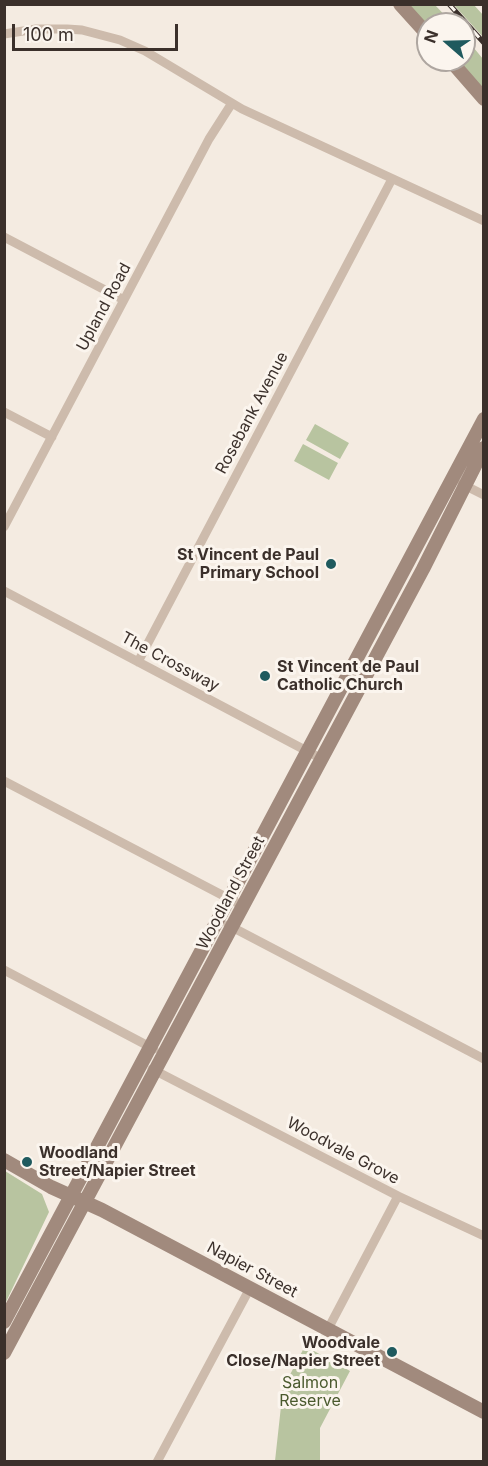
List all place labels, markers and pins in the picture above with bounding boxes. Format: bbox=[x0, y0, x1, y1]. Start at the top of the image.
place label: St Vincent de Paul Primary School bbox=[177, 545, 319, 583]
marker: St Vincent de Paul Primary School bbox=[324, 557, 338, 571]
place label: St Vincent de Paul Catholic Church bbox=[277, 657, 419, 695]
marker: St Vincent de Paul Catholic Church bbox=[258, 669, 272, 683]
place label: Woodland Street/Napier Street bbox=[39, 1143, 196, 1181]
marker: Woodland Street/Napier Street bbox=[20, 1155, 34, 1169]
place label: Woodvale Close/Napier Street bbox=[226, 1333, 380, 1371]
marker: Woodvale Close/Napier Street bbox=[385, 1345, 399, 1359]

